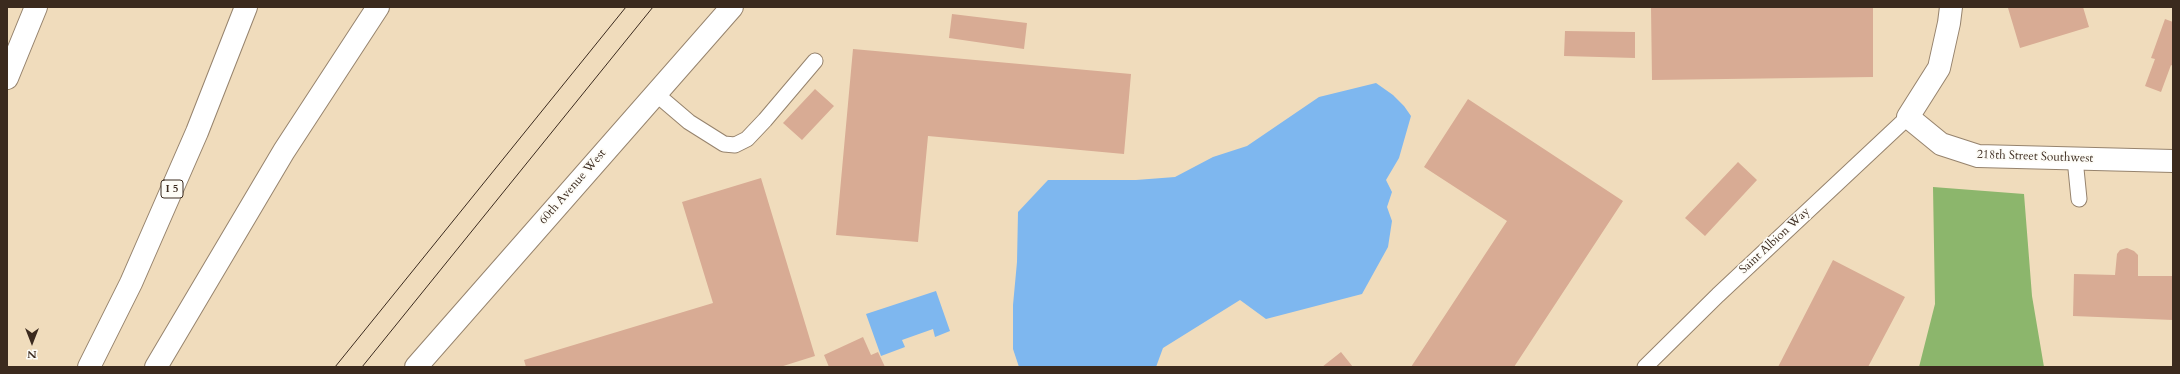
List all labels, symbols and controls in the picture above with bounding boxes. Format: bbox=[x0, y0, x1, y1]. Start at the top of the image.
street label: 60th Avenue West bbox=[537, 147, 609, 227]
street label: 218th Street Southwest bbox=[1977, 148, 2093, 166]
road number: I 5 bbox=[161, 180, 183, 198]
street label: Saint Albion Way bbox=[1737, 205, 1813, 277]
north arrow bbox=[12, 322, 52, 362]
text: N bbox=[27, 347, 37, 362]

